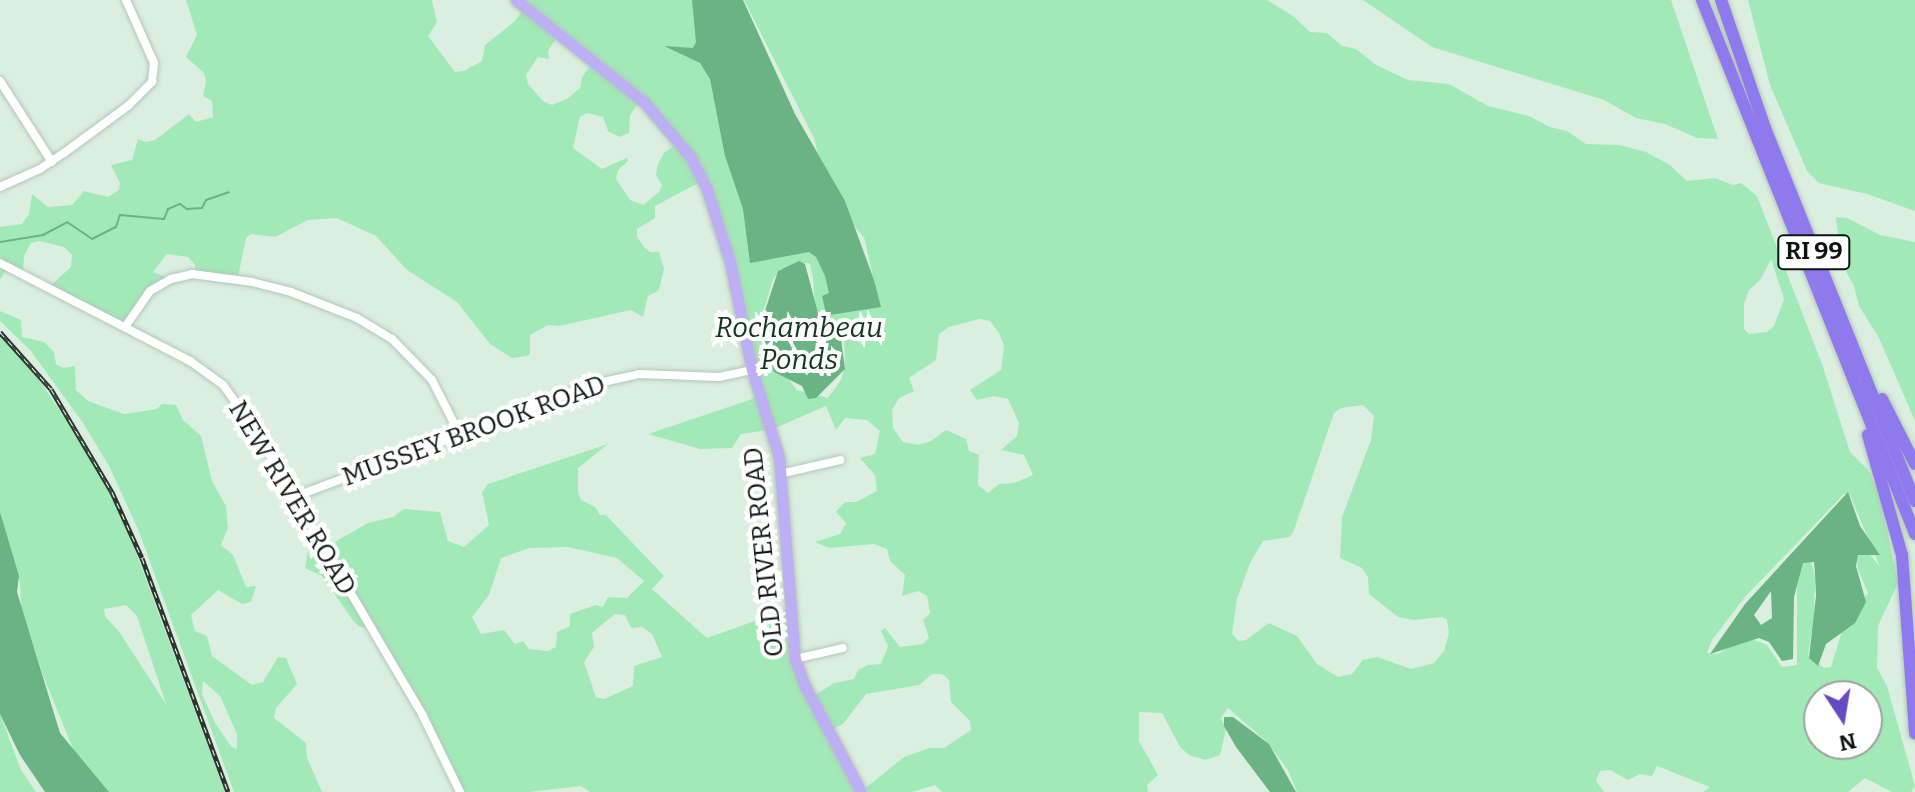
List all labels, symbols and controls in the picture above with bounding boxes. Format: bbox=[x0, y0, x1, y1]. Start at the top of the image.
road number: RI 99 bbox=[1776, 232, 1852, 272]
water label: Rochambeau Ponds bbox=[715, 311, 883, 377]
street label: MUSSEY BROOK ROAD bbox=[338, 369, 610, 493]
street label: NEW RIVER ROAD bbox=[222, 395, 362, 601]
street label: OLD RIVER ROAD bbox=[737, 446, 791, 658]
north arrow bbox=[1803, 680, 1883, 760]
text: N bbox=[1837, 727, 1859, 757]

